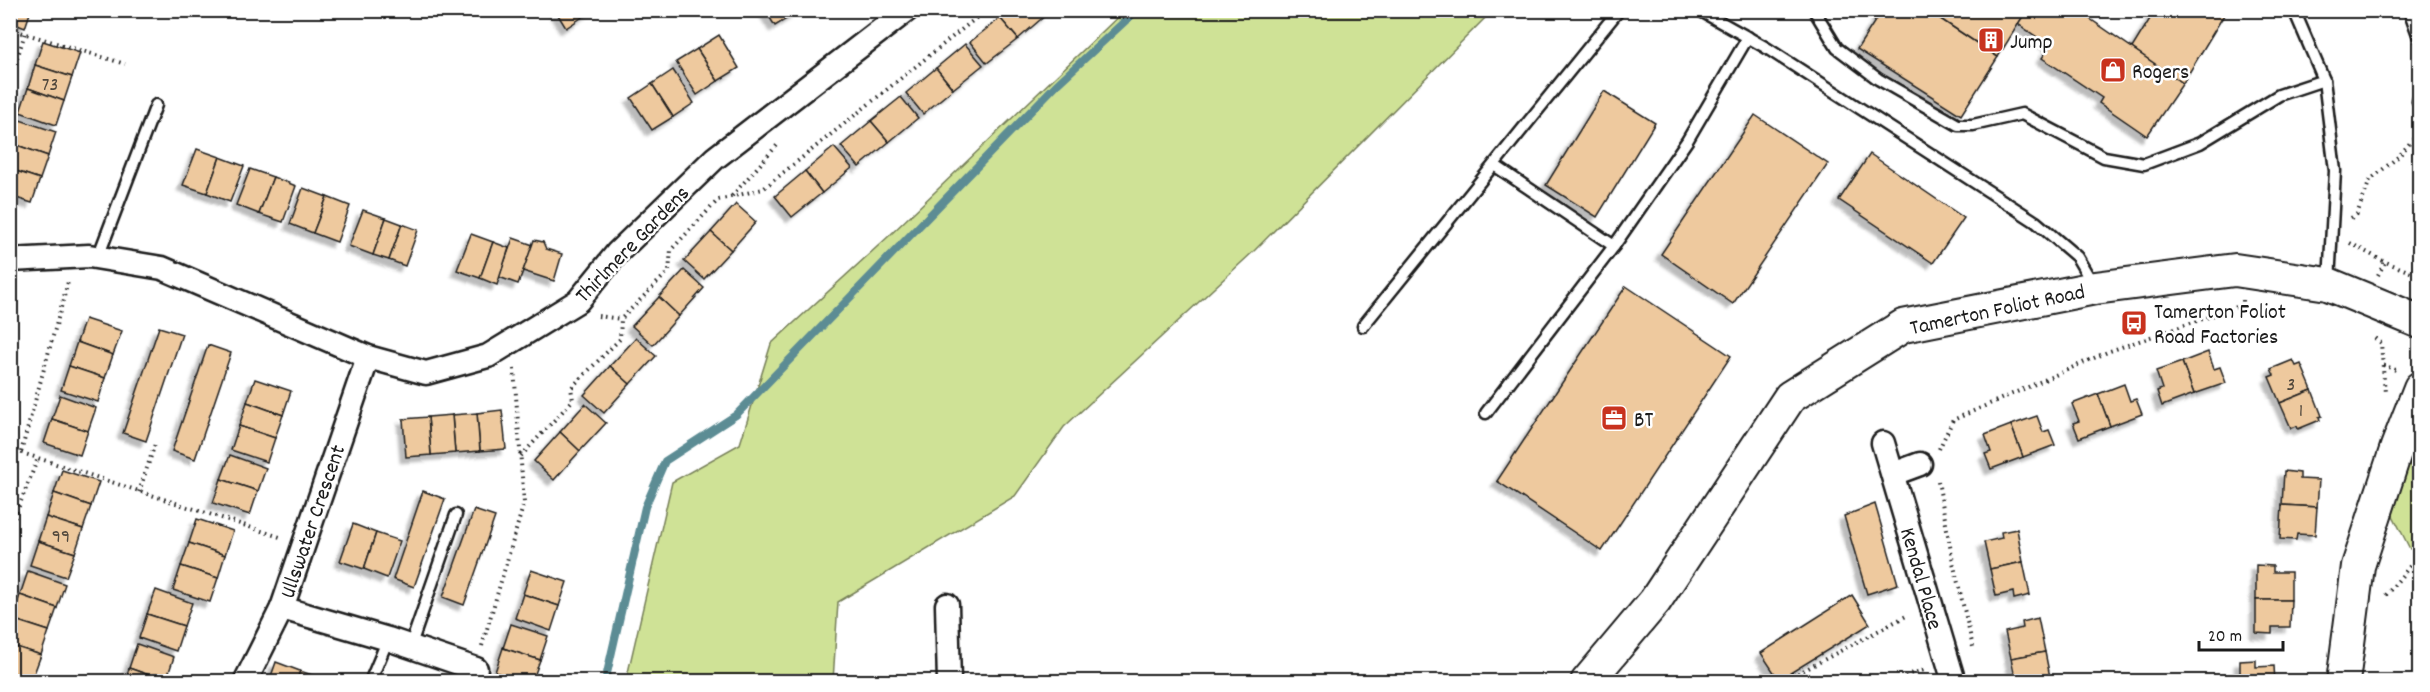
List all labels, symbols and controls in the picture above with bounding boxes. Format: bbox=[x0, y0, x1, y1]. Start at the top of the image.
building icon: Jump bbox=[1976, 25, 2006, 55]
place label: Jump bbox=[2010, 28, 2053, 59]
shop icon: Rogers bbox=[2098, 55, 2128, 85]
place label: Rogers bbox=[2132, 58, 2189, 89]
house number: 73 bbox=[42, 72, 58, 100]
street label: Thirlmere Gardens bbox=[569, 180, 698, 311]
street label: Tamerton Foliot Road bbox=[1907, 278, 2088, 345]
place label: Tamerton Foliot Road Factories bbox=[2154, 298, 2286, 354]
bus stop icon: Tamerton Foliot Road Factories bbox=[2119, 308, 2149, 338]
house number: 3 bbox=[2287, 372, 2295, 400]
house number: 1 bbox=[2299, 398, 2303, 426]
office icon: BT bbox=[1599, 403, 1629, 433]
place label: BT bbox=[1634, 406, 1653, 437]
street label: Ullswater Crescent bbox=[274, 441, 355, 603]
house number: 99 bbox=[52, 524, 70, 552]
street label: Kendal Place bbox=[1890, 524, 1949, 634]
scale bar bbox=[2199, 614, 2283, 652]
text: 20 m bbox=[2208, 625, 2242, 650]

